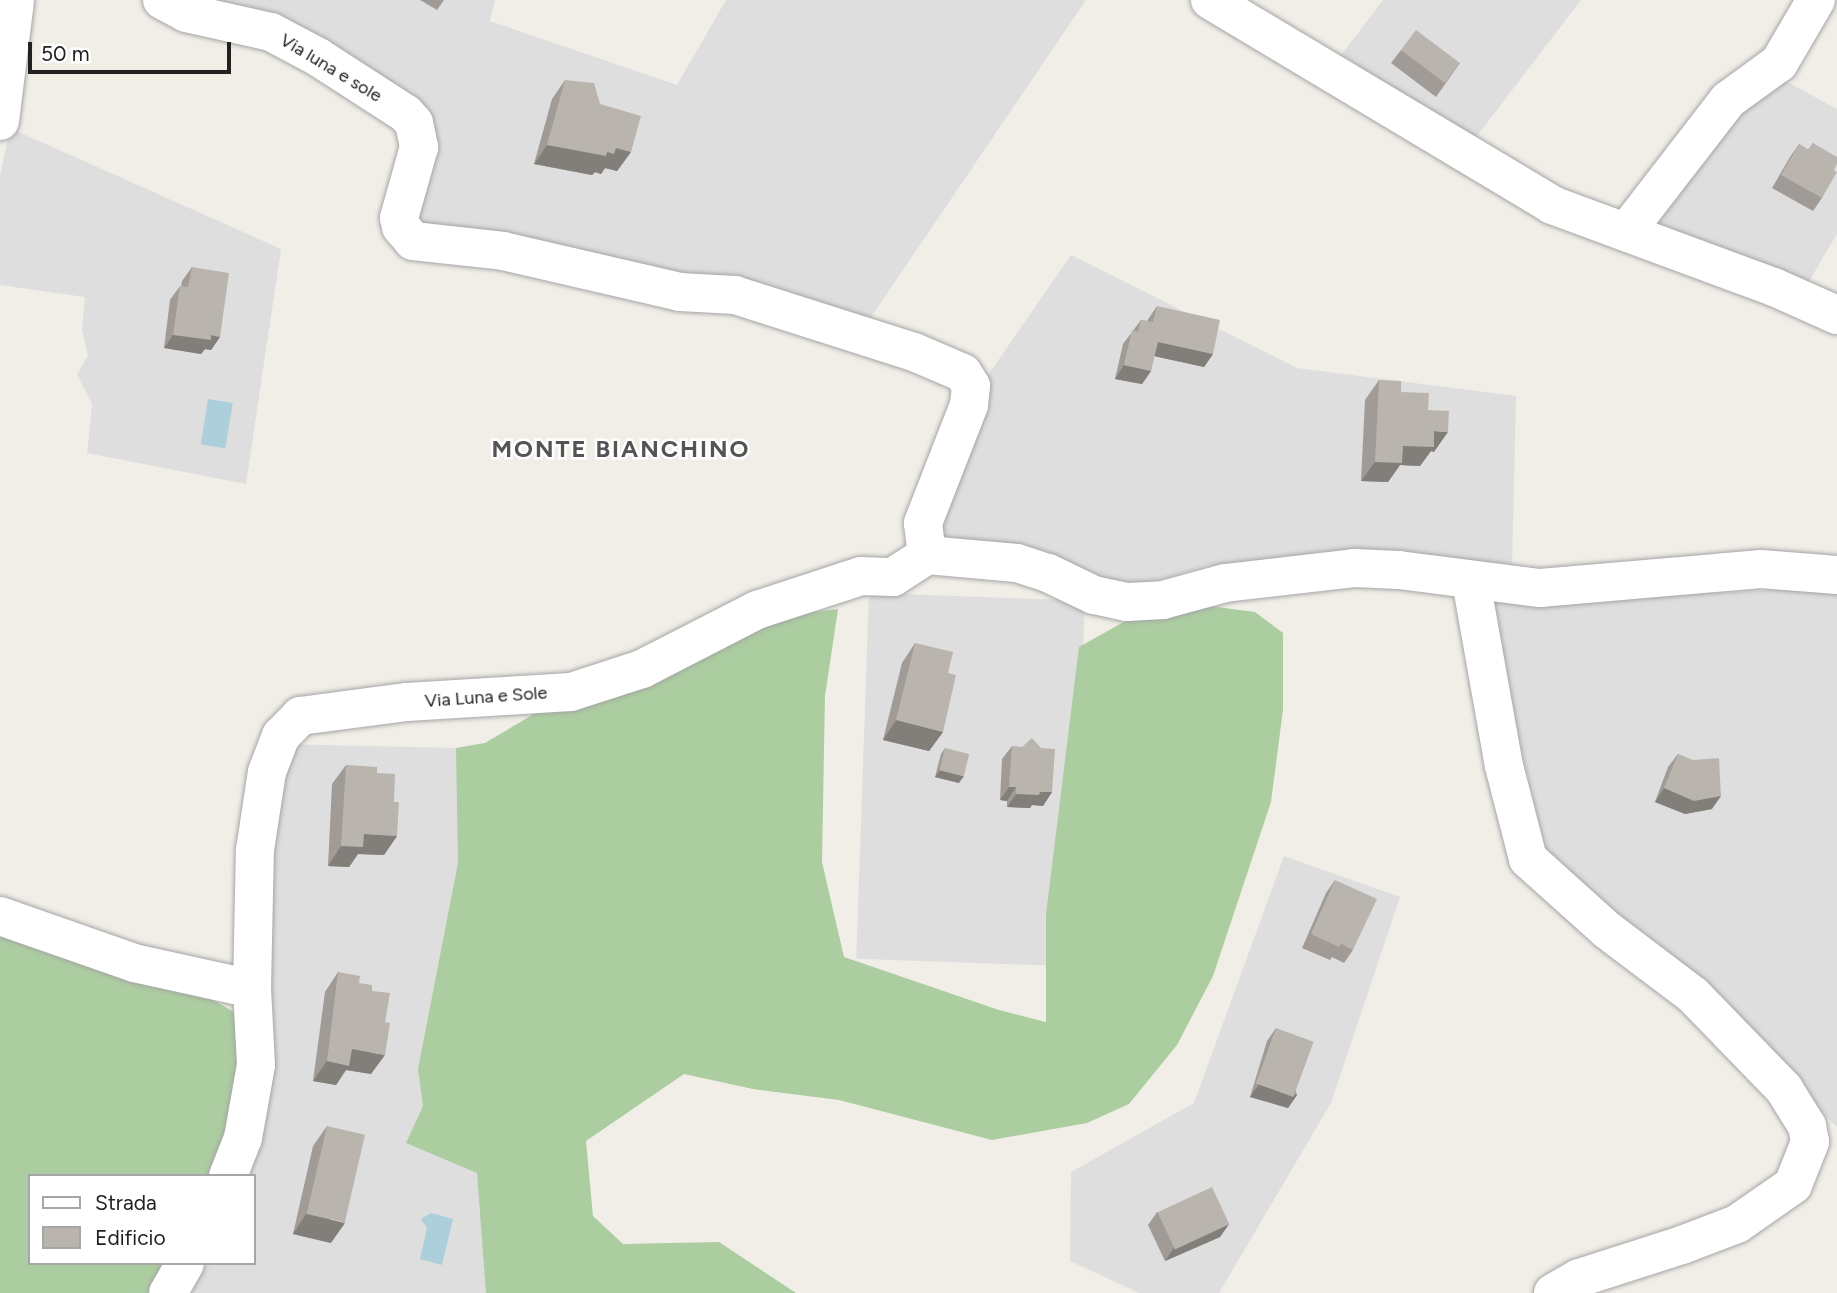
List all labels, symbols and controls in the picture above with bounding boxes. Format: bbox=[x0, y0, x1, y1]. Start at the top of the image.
scale bar bbox=[32, 28, 234, 72]
street label: Via luna e sole bbox=[276, 29, 386, 107]
text: 50 m bbox=[41, 41, 90, 66]
district label: MONTE BIANCHINO bbox=[493, 435, 749, 463]
street label: Via Luna e Sole bbox=[424, 682, 548, 712]
legend bbox=[28, 1174, 256, 1265]
text: Strada bbox=[95, 1190, 157, 1215]
text: Edificio bbox=[95, 1225, 166, 1250]

